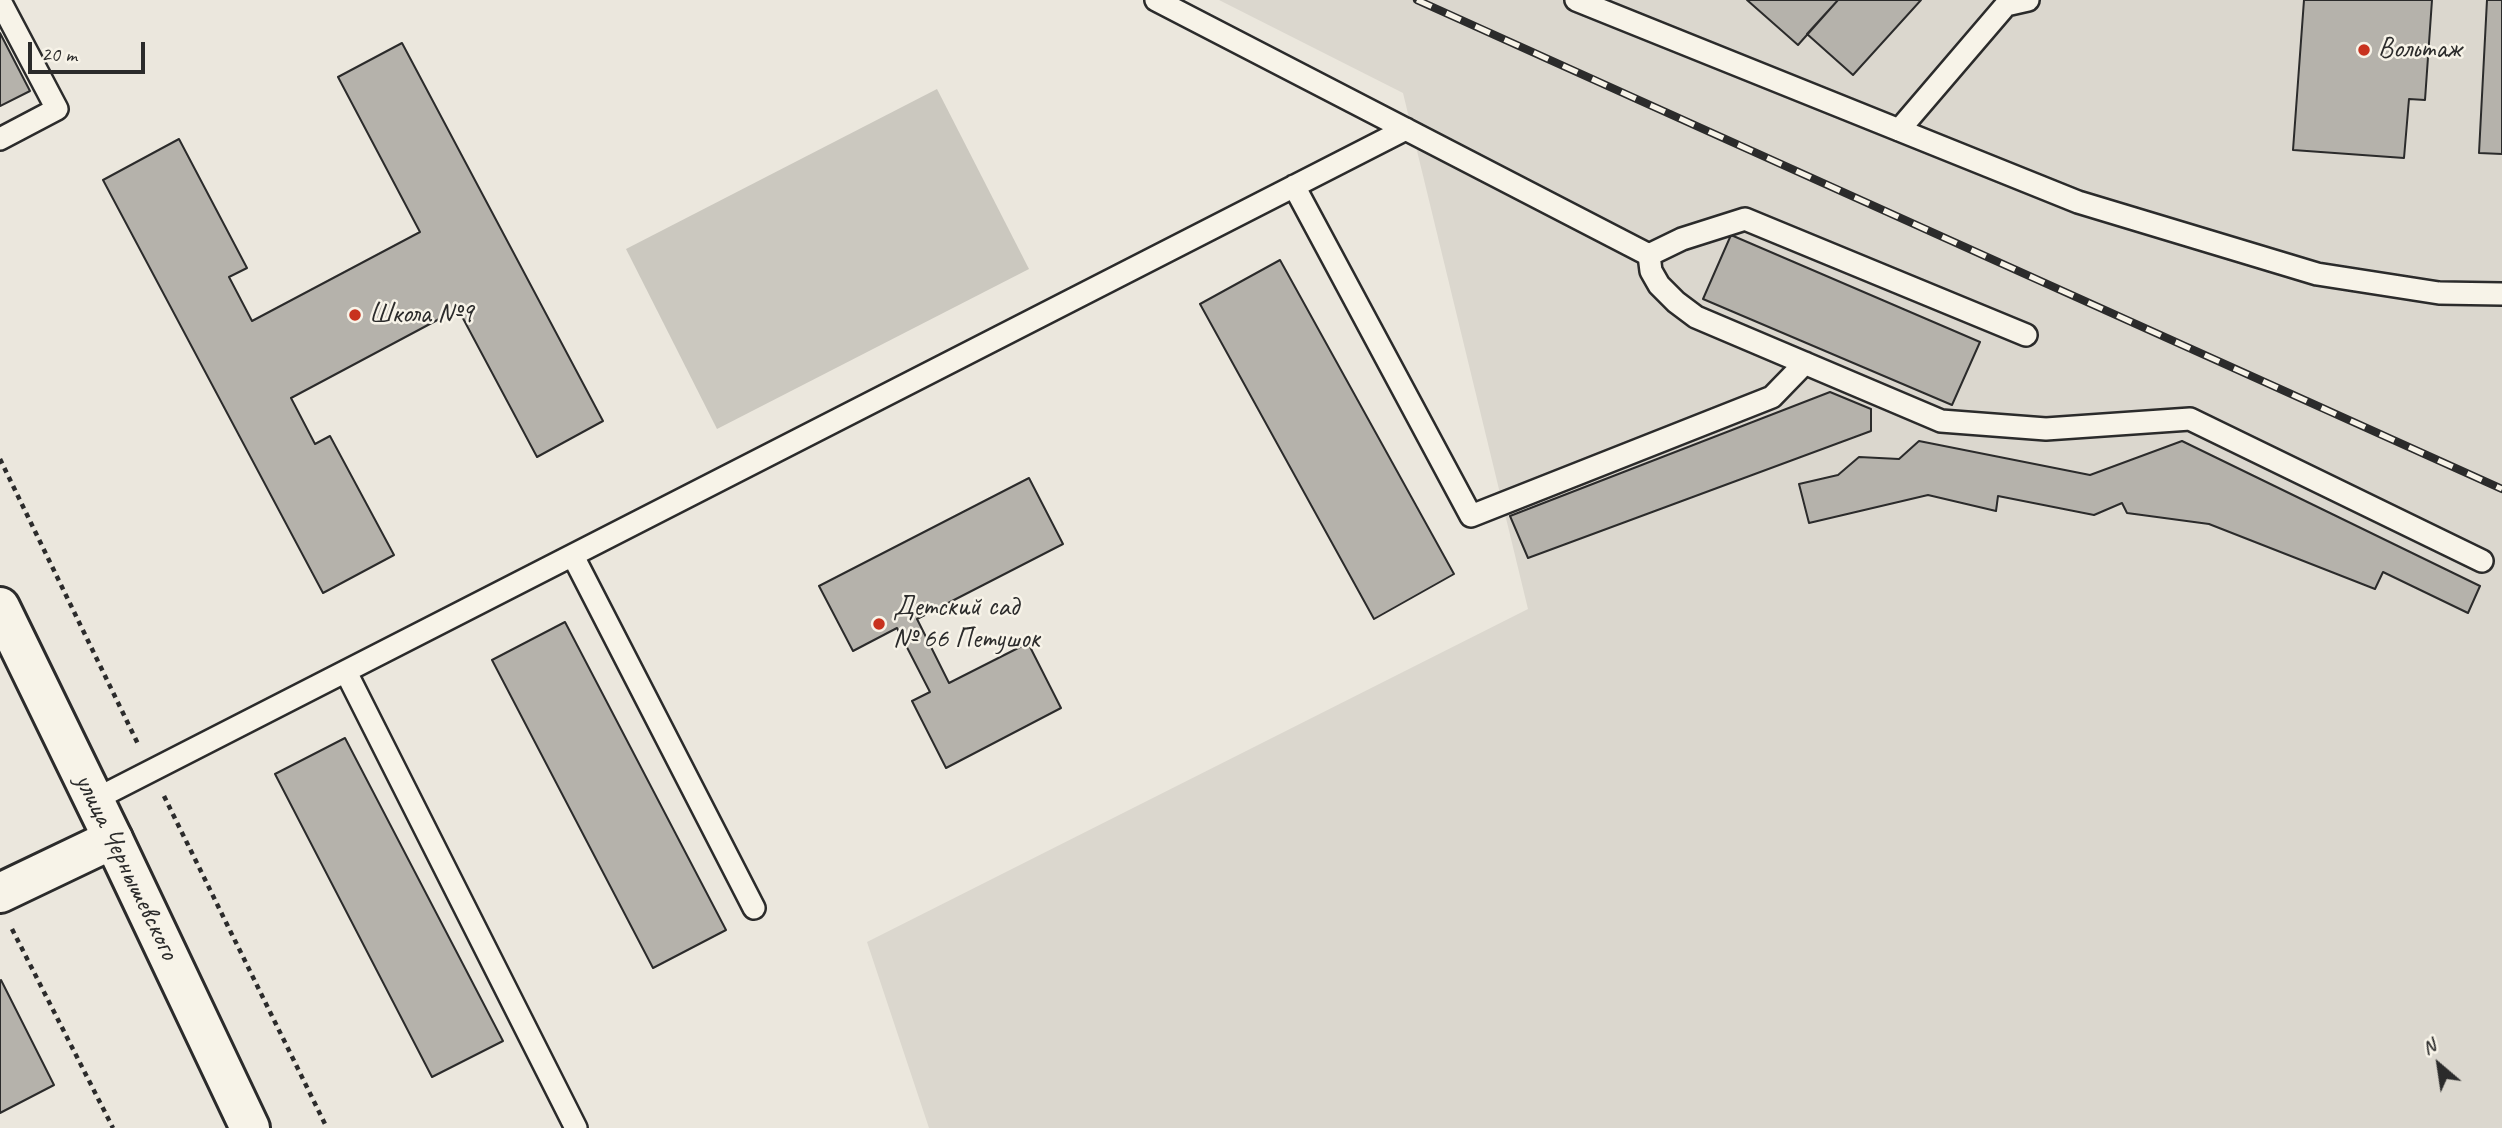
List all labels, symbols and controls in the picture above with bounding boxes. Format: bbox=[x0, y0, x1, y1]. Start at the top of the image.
scale bar bbox=[32, 28, 149, 72]
place label: Вольтаж bbox=[2378, 33, 2462, 67]
text: 20 m bbox=[41, 41, 77, 67]
marker: Вольтаж bbox=[2356, 42, 2372, 58]
place label: Школа №9 bbox=[369, 298, 473, 332]
marker: Школа №9 bbox=[347, 307, 363, 323]
place label: Детский сад № 66 Петушок bbox=[893, 591, 1040, 657]
marker: Детский сад № 66 Петушок bbox=[871, 616, 887, 632]
street label: улица Чернышевского bbox=[66, 768, 186, 966]
north arrow bbox=[2404, 1030, 2474, 1100]
text: N bbox=[2418, 1033, 2440, 1060]

